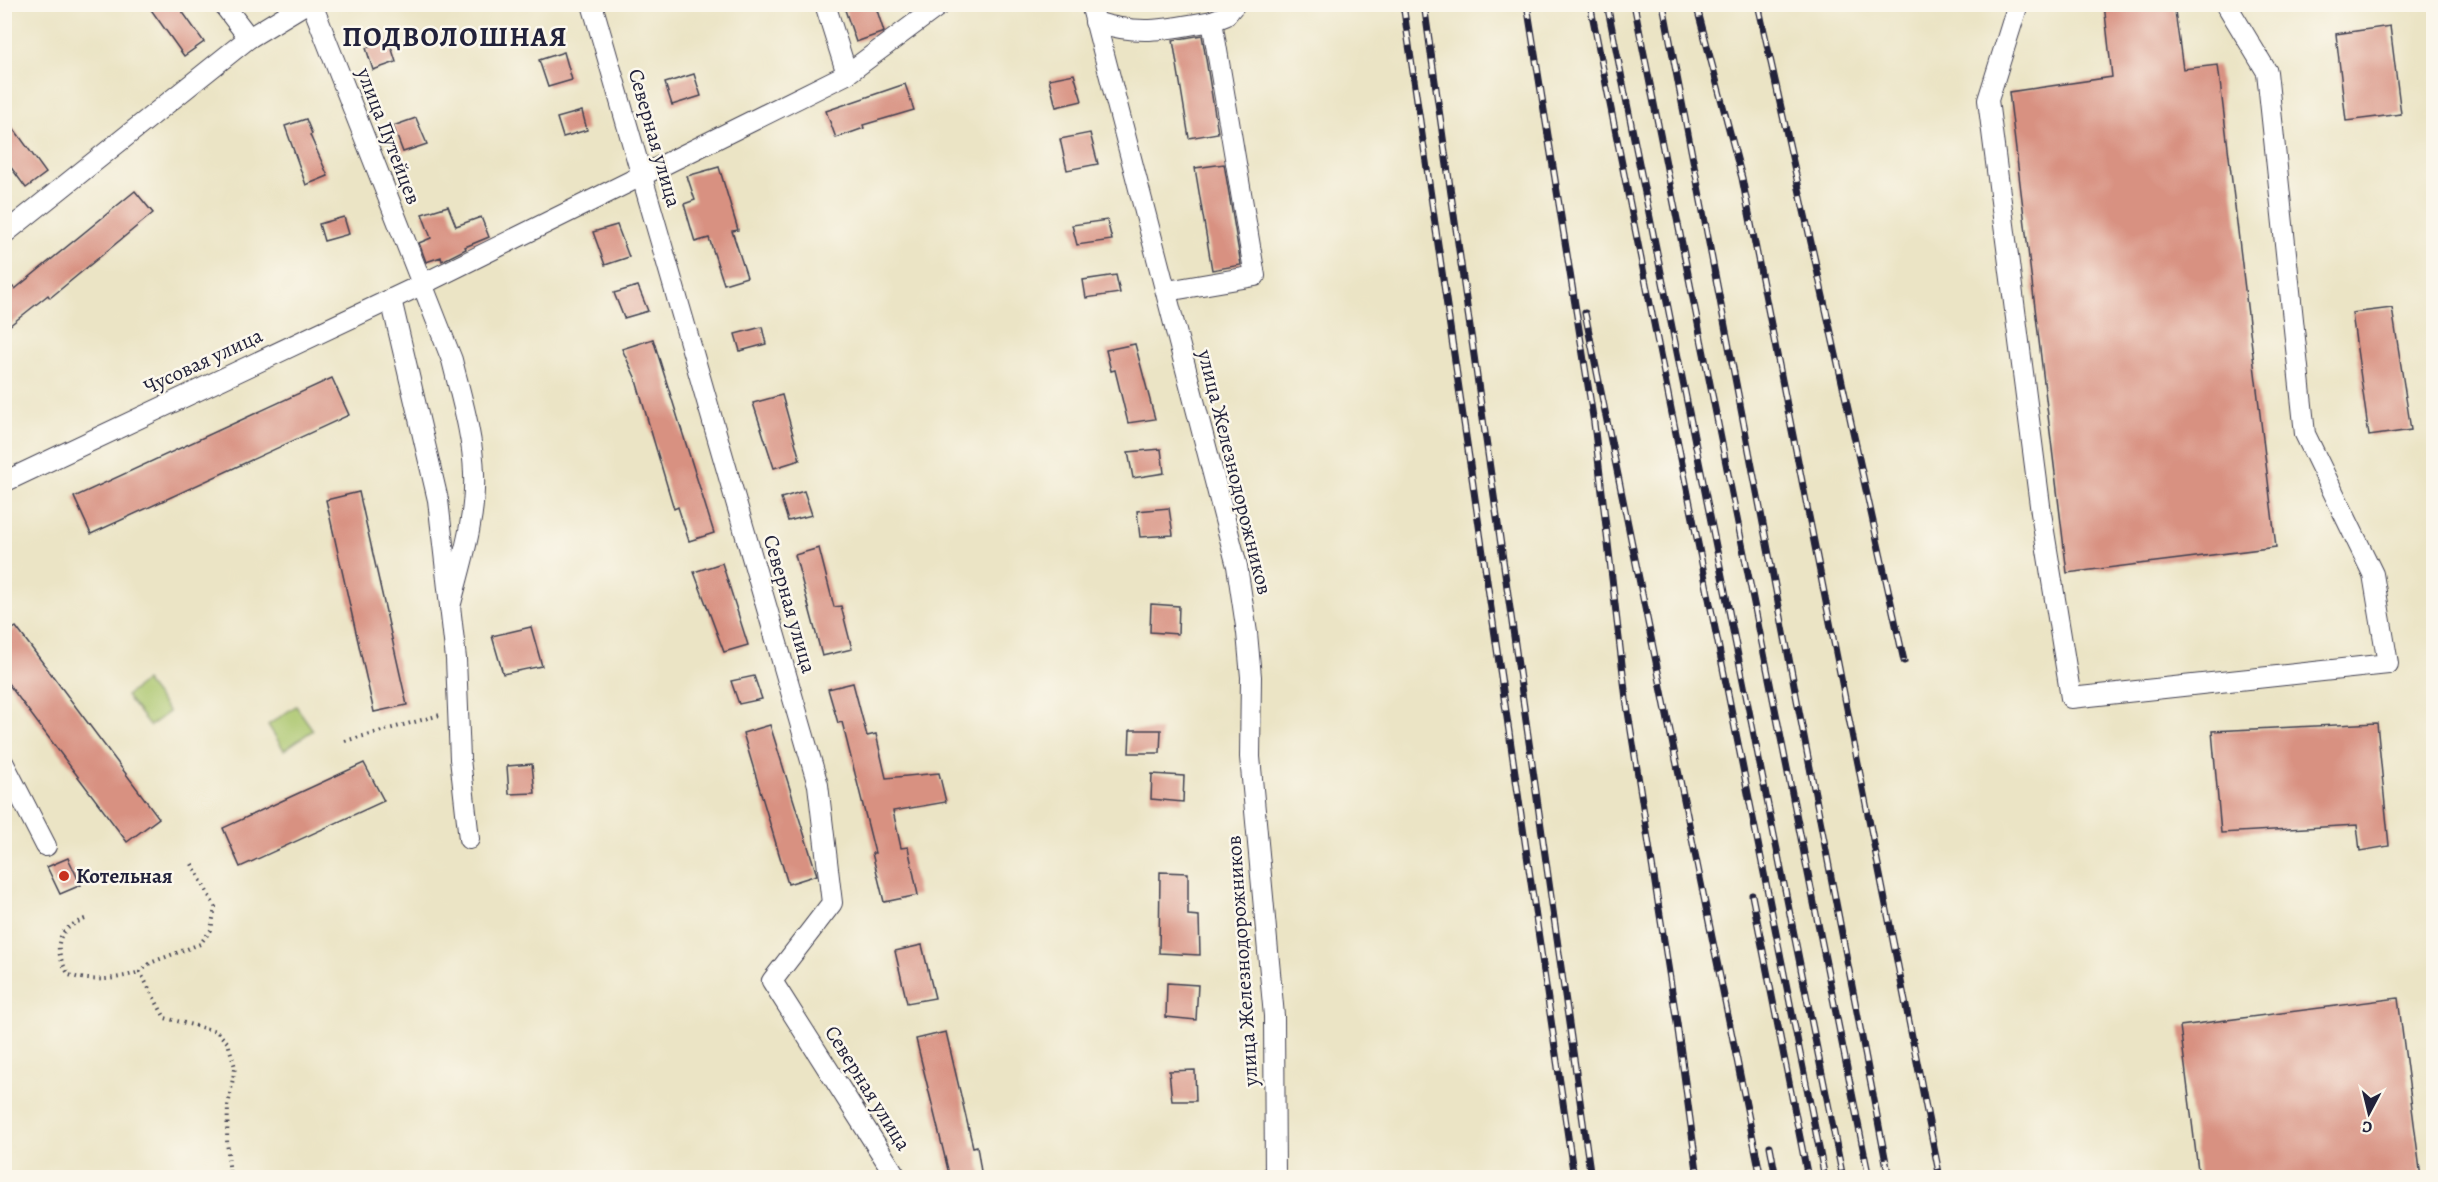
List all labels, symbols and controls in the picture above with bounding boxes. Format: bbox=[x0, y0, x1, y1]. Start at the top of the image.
district label: ПОДВОЛОШНАЯ bbox=[342, 19, 568, 55]
street label: улица Путейцев bbox=[350, 63, 428, 208]
street label: Северная улица bbox=[622, 66, 688, 211]
street label: Чусовая улица bbox=[139, 321, 267, 401]
street label: улица Железнодорожников bbox=[1191, 346, 1279, 597]
street label: Северная улица bbox=[757, 532, 823, 677]
street label: улица Железнодорожников bbox=[1219, 835, 1265, 1088]
place label: Котельная bbox=[76, 862, 172, 890]
marker: Котельная bbox=[57, 869, 71, 883]
street label: Северная улица bbox=[818, 1020, 918, 1156]
north arrow bbox=[2339, 1083, 2399, 1143]
text: С bbox=[2361, 1115, 2374, 1138]

